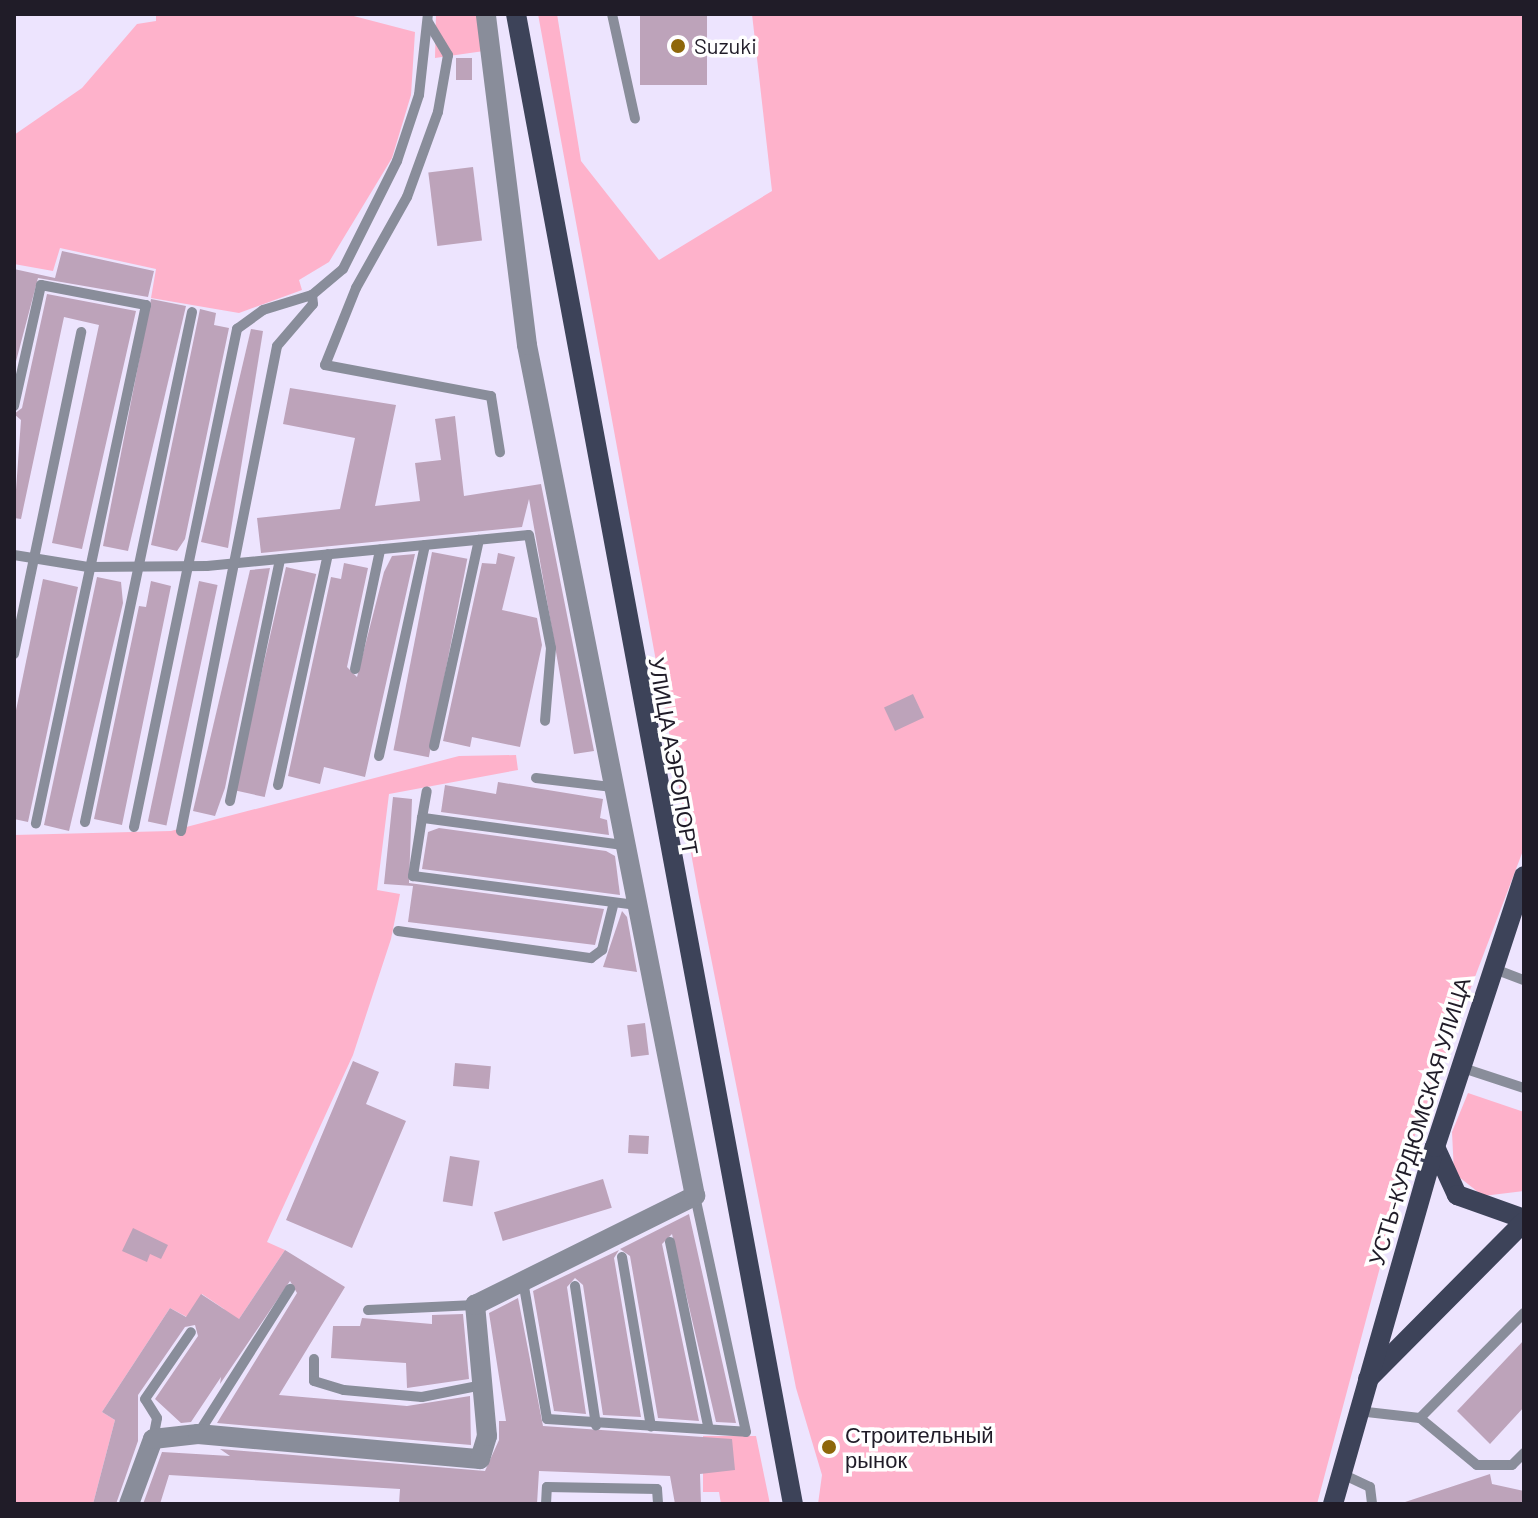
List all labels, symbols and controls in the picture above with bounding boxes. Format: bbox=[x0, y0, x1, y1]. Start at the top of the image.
place label: Suzuki bbox=[694, 33, 757, 59]
marker: Suzuki bbox=[669, 37, 687, 55]
street label: УЛИЦА АЭРОПОРТ bbox=[644, 655, 704, 857]
street label: УСТЬ-КУРДЮМСКАЯ УЛИЦА bbox=[1363, 974, 1475, 1268]
place label: Строительный рынок bbox=[845, 1421, 994, 1472]
marker: Строительный рынок bbox=[820, 1438, 838, 1456]

